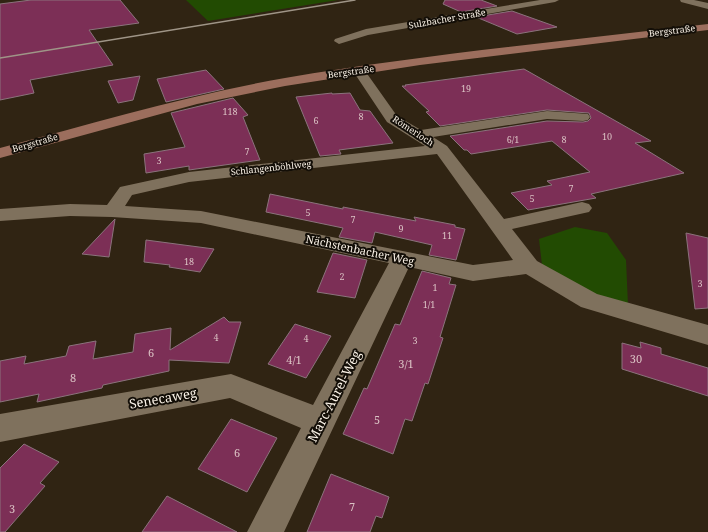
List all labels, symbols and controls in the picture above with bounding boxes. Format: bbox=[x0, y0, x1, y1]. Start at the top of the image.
street label: Sulzbacher Straße bbox=[407, 5, 487, 32]
street label: Bergstraße bbox=[648, 21, 696, 40]
street label: Bergstraße bbox=[327, 62, 375, 81]
house number: 19 bbox=[461, 82, 471, 95]
house number: 118 bbox=[222, 105, 238, 118]
house number: 8 bbox=[358, 110, 364, 123]
street label: Römerloch bbox=[390, 112, 437, 149]
house number: 6 bbox=[313, 114, 319, 127]
street label: Bergstraße bbox=[11, 130, 59, 155]
house number: 10 bbox=[602, 130, 612, 143]
house number: 6/1 bbox=[507, 133, 519, 146]
house number: 8 bbox=[561, 133, 567, 146]
house number: 7 bbox=[244, 145, 250, 158]
house number: 3 bbox=[156, 154, 162, 167]
street label: Schlangenböhlweg bbox=[230, 157, 312, 178]
house number: 7 bbox=[568, 182, 574, 195]
house number: 5 bbox=[529, 192, 535, 205]
house number: 5 bbox=[305, 206, 311, 219]
house number: 7 bbox=[350, 213, 356, 226]
house number: 9 bbox=[398, 222, 404, 235]
house number: 11 bbox=[442, 229, 452, 242]
street label: Nächstenbacher Weg bbox=[304, 231, 416, 268]
house number: 18 bbox=[184, 255, 194, 268]
house number: 2 bbox=[339, 270, 345, 283]
house number: 3 bbox=[697, 277, 703, 290]
house number: 1 bbox=[432, 281, 438, 294]
house number: 1/1 bbox=[423, 298, 435, 311]
house number: 4 bbox=[213, 331, 219, 344]
house number: 4 bbox=[303, 332, 309, 345]
house number: 3 bbox=[412, 334, 418, 347]
house number: 6 bbox=[148, 345, 154, 360]
street label: Marc-Aurel-Weg bbox=[303, 347, 365, 445]
house number: 30 bbox=[630, 351, 642, 366]
house number: 4/1 bbox=[286, 352, 302, 367]
house number: 3/1 bbox=[398, 356, 414, 371]
house number: 8 bbox=[70, 370, 76, 385]
street label: Senecaweg bbox=[128, 383, 198, 413]
house number: 5 bbox=[374, 412, 380, 427]
house number: 6 bbox=[234, 445, 240, 460]
house number: 7 bbox=[349, 499, 355, 514]
house number: 3 bbox=[9, 501, 15, 516]

